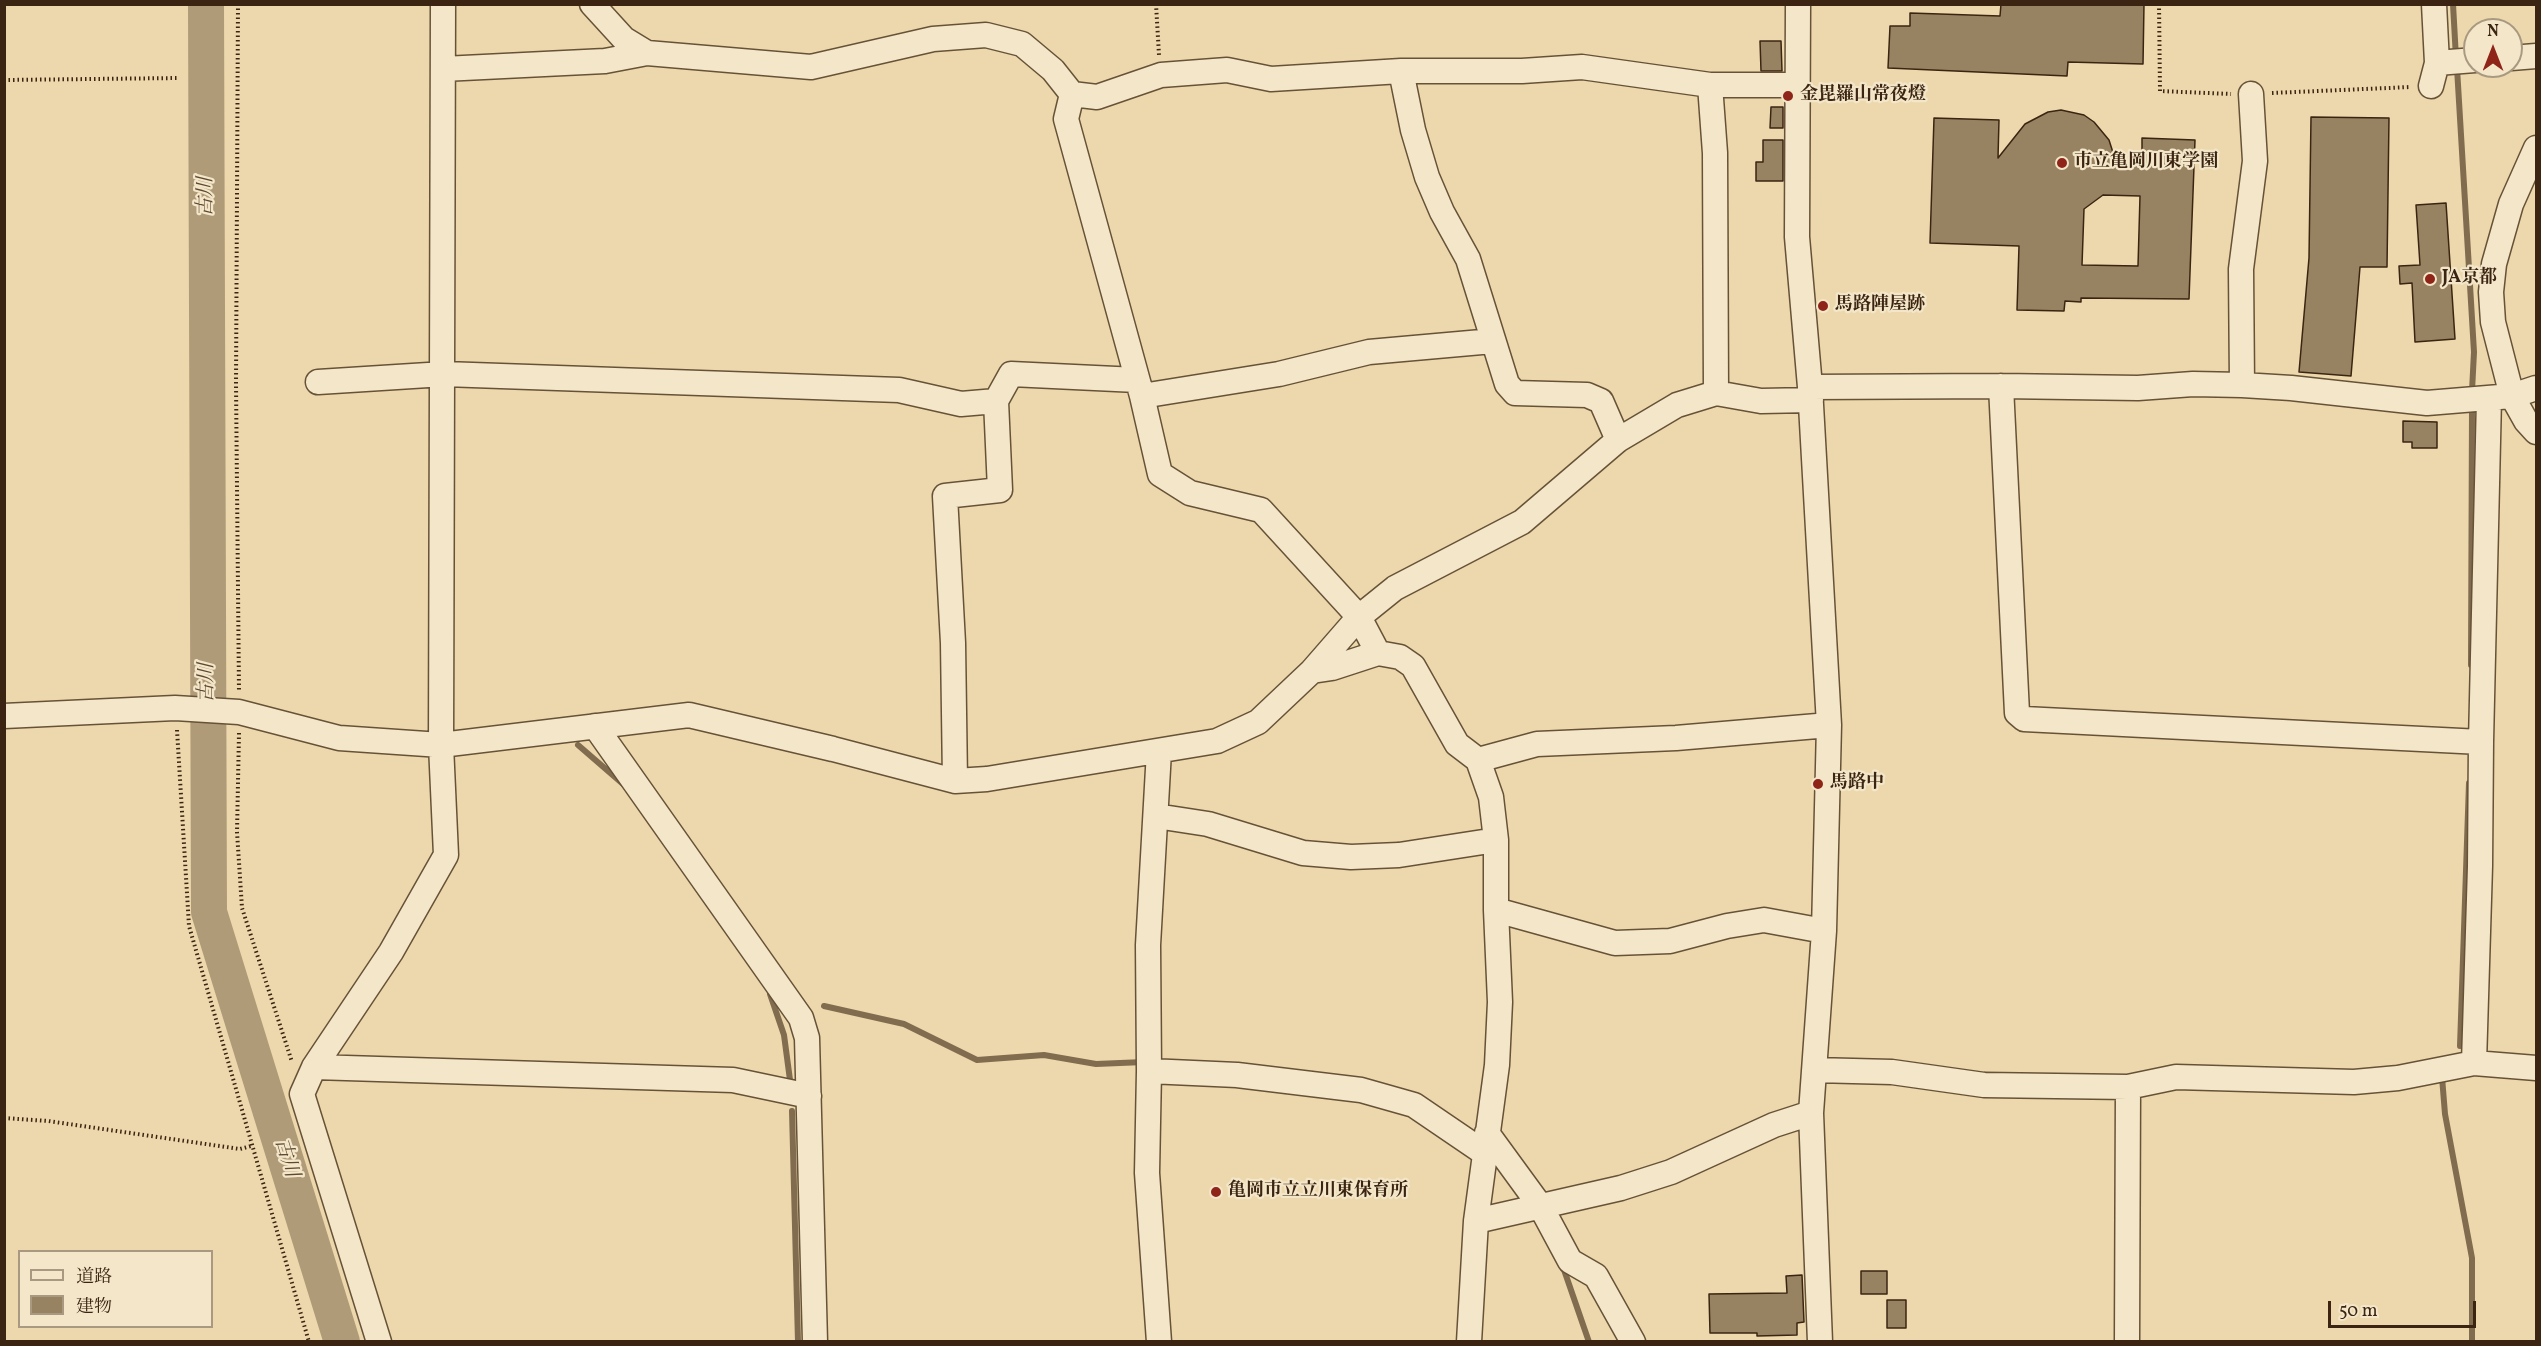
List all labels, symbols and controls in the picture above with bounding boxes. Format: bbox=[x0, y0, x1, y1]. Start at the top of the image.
north arrow bbox=[2463, 18, 2523, 78]
text: N bbox=[2487, 21, 2499, 43]
place label: 金毘羅山常夜燈 bbox=[1800, 85, 1926, 107]
marker: 金毘羅山常夜燈 bbox=[1781, 89, 1795, 103]
place label: 市立亀岡川東学園 bbox=[2074, 152, 2218, 174]
marker: 市立亀岡川東学園 bbox=[2055, 156, 2069, 170]
water label: 古川 bbox=[195, 177, 219, 217]
place label: JA京都 bbox=[2442, 268, 2497, 290]
marker: JA京都 bbox=[2423, 272, 2437, 286]
place label: 馬路陣屋跡 bbox=[1835, 295, 1925, 317]
marker: 馬路陣屋跡 bbox=[1816, 299, 1830, 313]
water label: 古川 bbox=[196, 663, 220, 703]
place label: 馬路中 bbox=[1830, 773, 1884, 795]
marker: 馬路中 bbox=[1811, 777, 1825, 791]
water label: 古川 bbox=[268, 1135, 302, 1181]
place label: 亀岡市立立川東保育所 bbox=[1228, 1181, 1408, 1203]
marker: 亀岡市立立川東保育所 bbox=[1209, 1185, 1223, 1199]
legend bbox=[18, 1250, 213, 1328]
text: 道路 bbox=[76, 1265, 112, 1290]
scale bar bbox=[2331, 1289, 2480, 1327]
text: 建物 bbox=[76, 1295, 112, 1320]
text: 50 m bbox=[2339, 1299, 2378, 1324]

